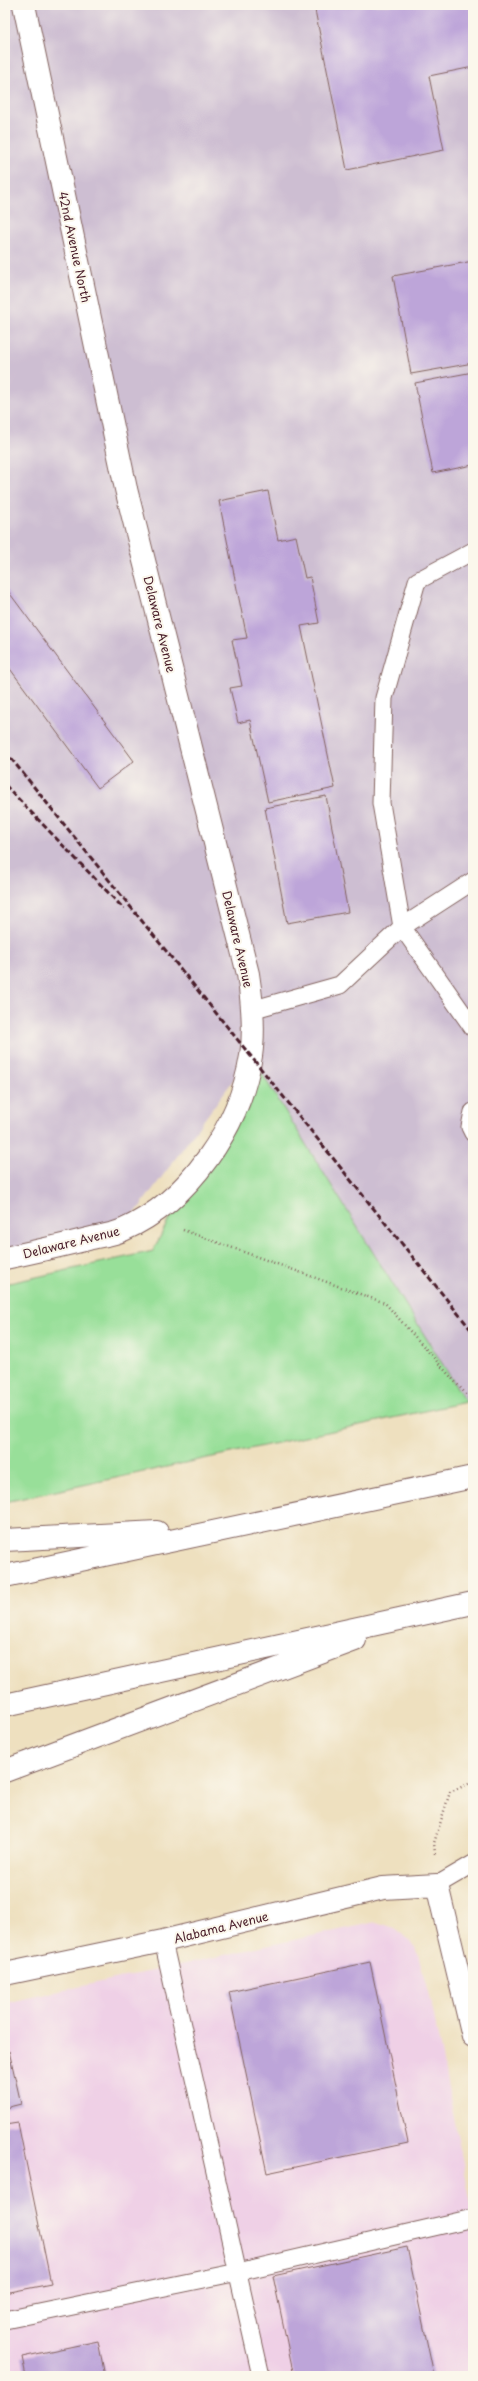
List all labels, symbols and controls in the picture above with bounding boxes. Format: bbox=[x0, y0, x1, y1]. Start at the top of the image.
street label: 42nd Avenue North bbox=[54, 190, 96, 304]
street label: Delaware Avenue bbox=[139, 574, 181, 675]
street label: Delaware Avenue bbox=[218, 889, 258, 990]
street label: Delaware Avenue bbox=[21, 1221, 122, 1263]
street label: Alabama Avenue bbox=[172, 1906, 271, 1947]

